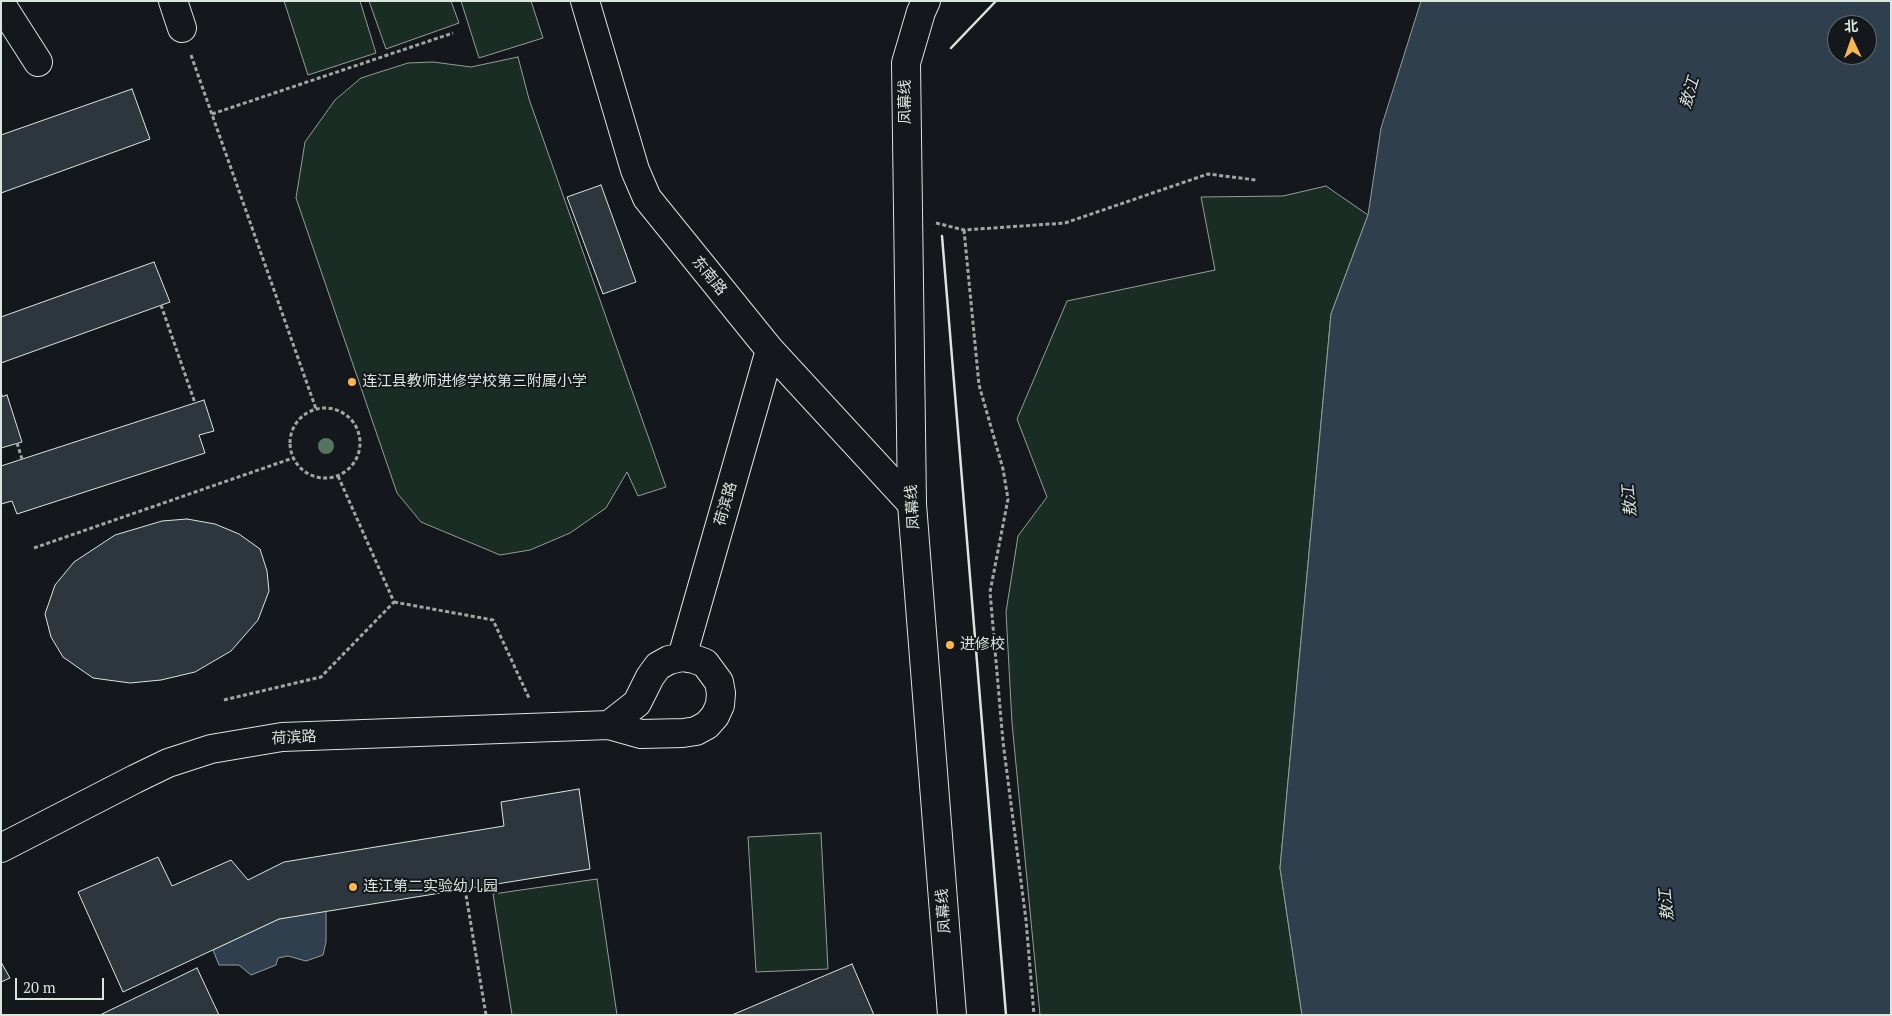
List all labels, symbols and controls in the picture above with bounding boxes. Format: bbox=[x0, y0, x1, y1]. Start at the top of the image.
north arrow bbox=[1827, 15, 1877, 65]
text: 北 bbox=[1844, 16, 1859, 35]
water label: 敖江 bbox=[1676, 75, 1704, 111]
street label: 凤幕线 bbox=[897, 80, 915, 124]
street label: 东南路 bbox=[688, 253, 730, 299]
place label: 连江县教师进修学校第三附属小学 bbox=[362, 373, 587, 391]
marker: 连江县教师进修学校第三附属小学 bbox=[346, 376, 358, 388]
street label: 荷滨路 bbox=[711, 480, 741, 528]
street label: 凤幕线 bbox=[903, 484, 923, 530]
water label: 敖江 bbox=[1619, 484, 1641, 518]
place label: 进修校 bbox=[960, 636, 1005, 654]
marker: 进修校 bbox=[944, 639, 956, 651]
street label: 荷滨路 bbox=[271, 728, 317, 748]
place label: 连江第二实验幼儿园 bbox=[363, 878, 498, 896]
marker: 连江第二实验幼儿园 bbox=[347, 881, 359, 893]
street label: 凤幕线 bbox=[933, 888, 955, 934]
water label: 敖江 bbox=[1656, 888, 1678, 922]
scale bar bbox=[18, 968, 106, 1000]
text: 20 m bbox=[23, 977, 56, 997]

